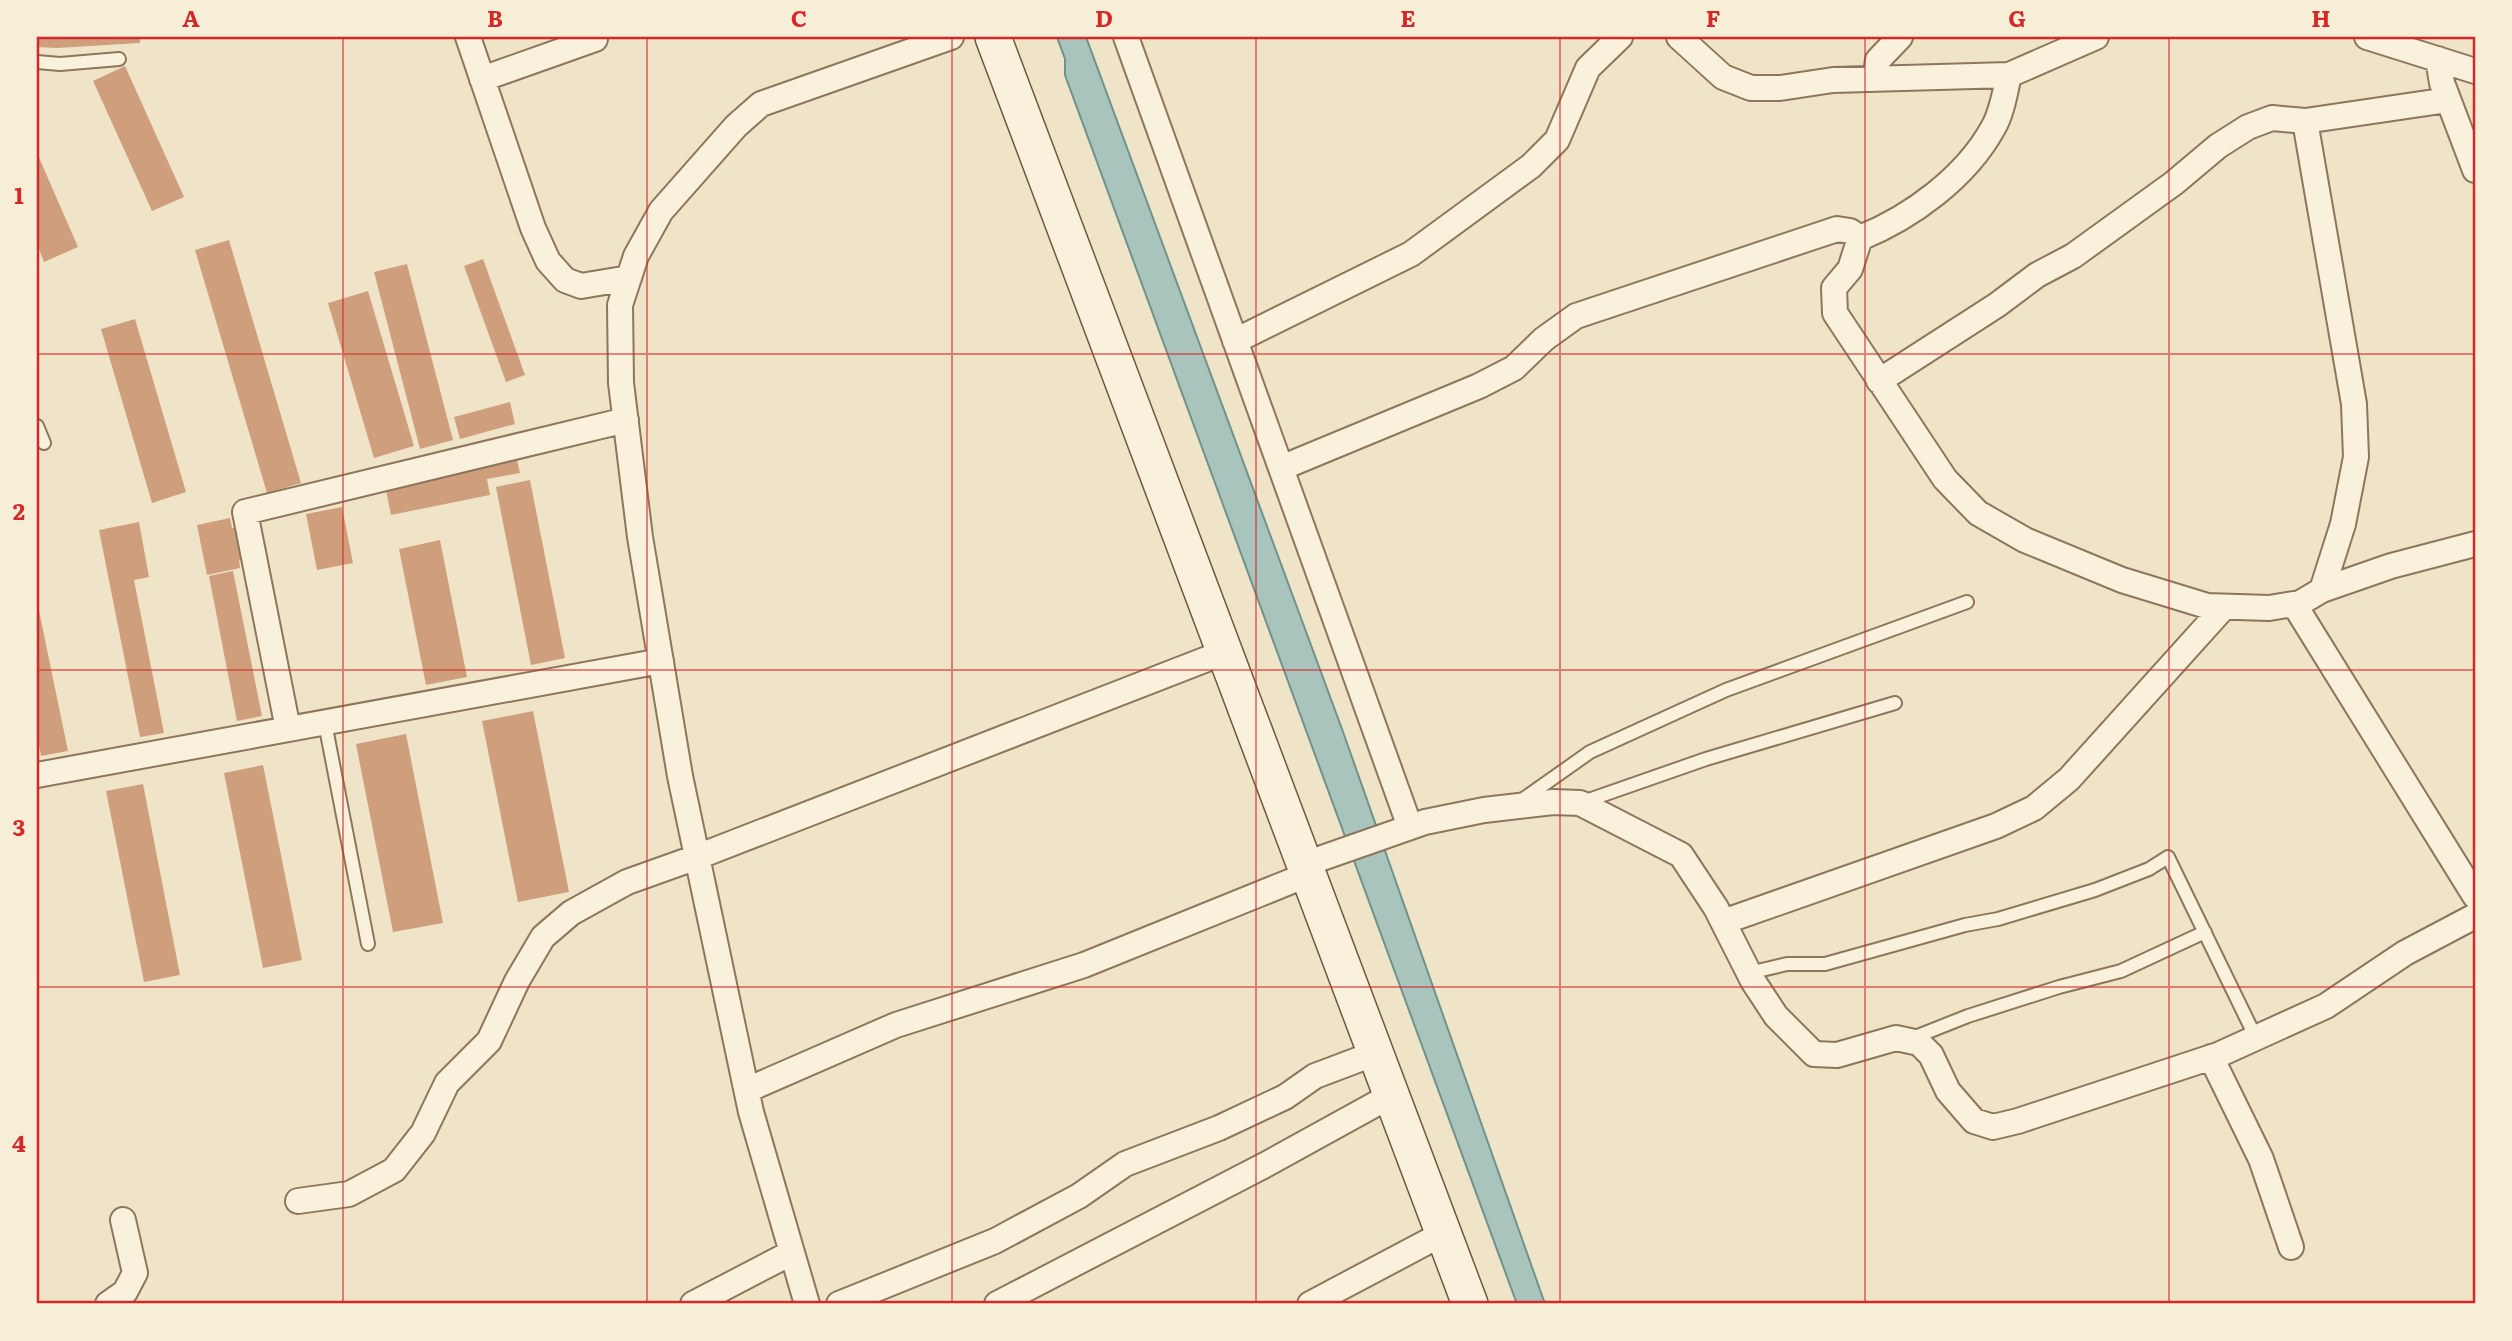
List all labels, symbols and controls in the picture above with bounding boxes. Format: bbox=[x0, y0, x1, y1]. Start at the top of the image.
text: A bbox=[182, 0, 200, 34]
text: B bbox=[487, 0, 503, 34]
text: C bbox=[791, 0, 807, 34]
text: D bbox=[1095, 0, 1113, 34]
text: E bbox=[1400, 0, 1416, 34]
text: F bbox=[1706, 0, 1721, 34]
text: G bbox=[2008, 0, 2026, 34]
text: H bbox=[2311, 0, 2331, 34]
text: 1 bbox=[14, 177, 24, 211]
text: 2 bbox=[13, 493, 25, 527]
text: 3 bbox=[13, 809, 25, 843]
text: 4 bbox=[12, 1125, 26, 1159]

